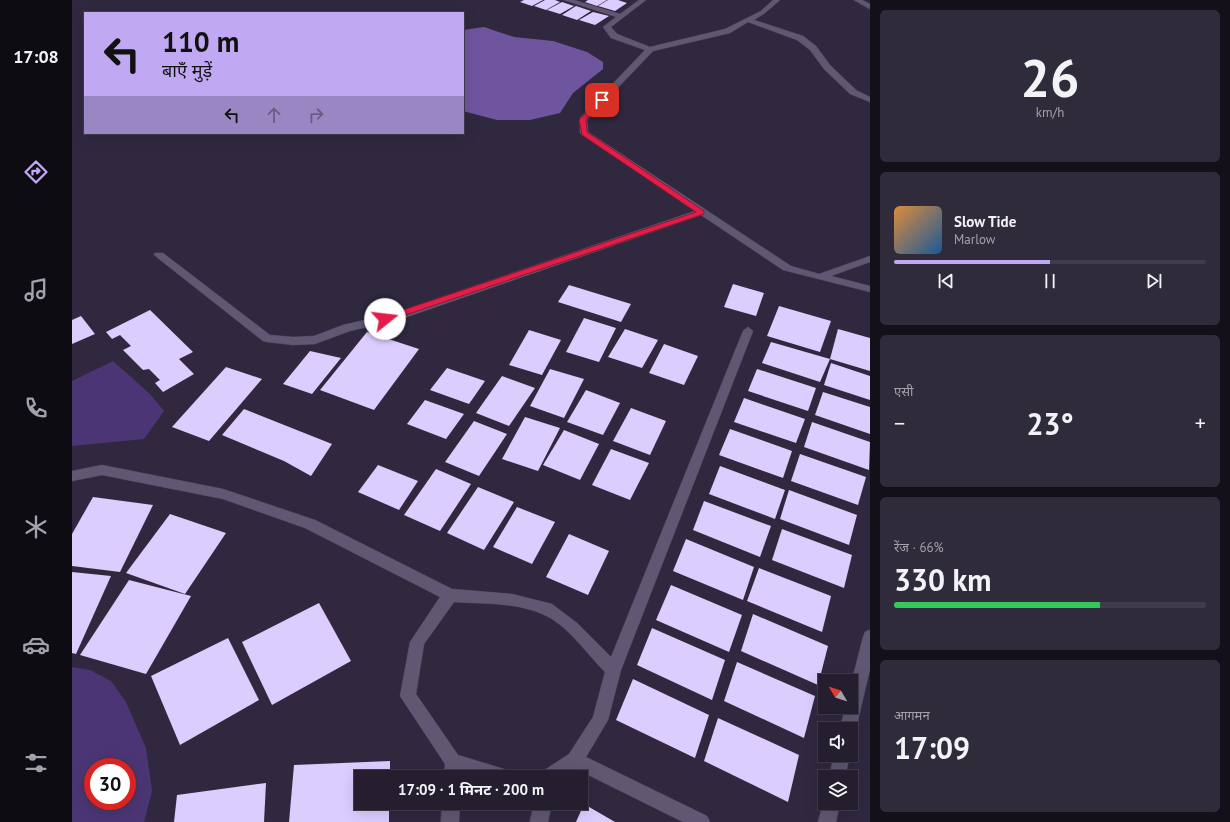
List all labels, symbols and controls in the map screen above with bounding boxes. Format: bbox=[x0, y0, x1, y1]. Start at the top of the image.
text: 110 m bbox=[162, 23, 239, 60]
icon: left bbox=[96, 28, 148, 80]
text: 26 bbox=[1021, 44, 1079, 111]
text: 17:08 bbox=[13, 45, 59, 68]
text: बाएँ मुड़ें bbox=[162, 59, 212, 82]
pin bbox=[585, 83, 619, 117]
icon: arrive bbox=[591, 89, 613, 111]
icon: left bbox=[221, 104, 243, 126]
icon: ahead bbox=[263, 104, 285, 126]
icon: right bbox=[305, 104, 327, 126]
text: km/h bbox=[1036, 104, 1064, 121]
icon: directions bbox=[22, 158, 50, 186]
text: Slow Tide bbox=[954, 212, 1016, 231]
text: Marlow bbox=[954, 231, 995, 248]
icon: previous bbox=[935, 270, 957, 292]
icon: pause bbox=[1039, 270, 1061, 292]
icon: next bbox=[1143, 270, 1165, 292]
icon: music bbox=[22, 276, 50, 304]
position arrow bbox=[364, 298, 406, 340]
text: एसी bbox=[894, 383, 913, 400]
icon: phone bbox=[22, 394, 50, 422]
text: 23° bbox=[1026, 404, 1074, 443]
text: − bbox=[894, 409, 905, 437]
text: + bbox=[1195, 409, 1206, 437]
icon: climate bbox=[22, 513, 50, 541]
text: रेंज · 66% bbox=[894, 539, 944, 556]
text: 330 km bbox=[894, 560, 992, 599]
icon: car bbox=[22, 631, 50, 659]
north arrow bbox=[818, 674, 858, 714]
map controls bbox=[818, 674, 858, 810]
text: आगमन bbox=[894, 707, 930, 724]
button: sound bbox=[818, 722, 858, 762]
text: 17:09 bbox=[894, 728, 970, 767]
icon: filters bbox=[22, 749, 50, 777]
speed limit sign: 30 bbox=[84, 758, 136, 810]
button: layers bbox=[818, 770, 858, 810]
text: 17:09 · 1 मिनट · 200 m bbox=[398, 780, 544, 799]

